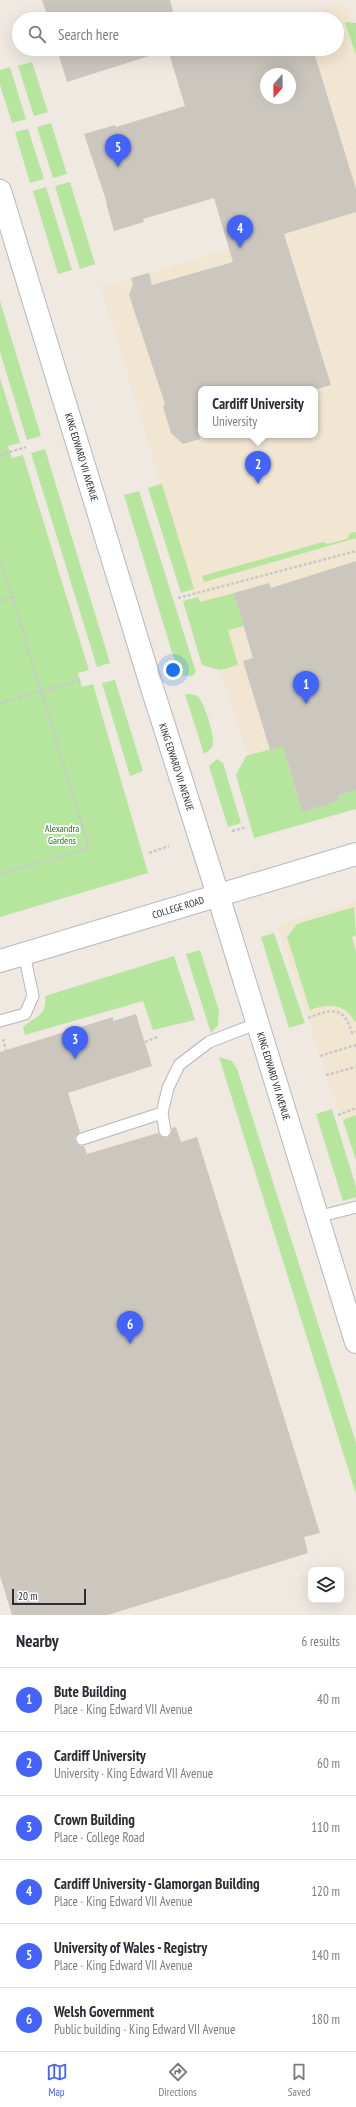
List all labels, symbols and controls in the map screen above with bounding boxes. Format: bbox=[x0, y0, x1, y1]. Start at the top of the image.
search box bbox=[12, 12, 344, 56]
icon: search bbox=[26, 23, 48, 45]
text: Search here bbox=[58, 25, 119, 44]
north arrow bbox=[260, 68, 296, 104]
pin: 5 bbox=[105, 134, 131, 167]
pin: 4 bbox=[227, 215, 253, 248]
popup bbox=[198, 386, 318, 438]
text: Cardiff University bbox=[212, 394, 304, 413]
street label: KING EDWARD VII AVENUE bbox=[62, 412, 101, 503]
text: University bbox=[212, 413, 257, 430]
pin: 2 bbox=[245, 451, 271, 484]
your location bbox=[163, 660, 183, 680]
pin: 1 bbox=[293, 671, 319, 704]
street label: KING EDWARD VII AVENUE bbox=[156, 722, 197, 813]
park label: Alexandra Gardens bbox=[45, 822, 79, 847]
street label: COLLEGE ROAD bbox=[151, 893, 206, 922]
pin: 3 bbox=[62, 1026, 88, 1059]
street label: KING EDWARD VII AVENUE bbox=[254, 1031, 293, 1122]
pin: 6 bbox=[117, 1311, 143, 1344]
map controls bbox=[308, 1567, 344, 1603]
button: layers bbox=[308, 1567, 344, 1603]
scale bar bbox=[12, 1587, 86, 1606]
text: 20 m bbox=[18, 1589, 37, 1603]
text: Nearby bbox=[16, 1630, 59, 1652]
text: 6 results bbox=[301, 1633, 340, 1650]
text: Bute Building bbox=[54, 1682, 126, 1701]
text: 1 bbox=[26, 1691, 32, 1708]
text: 40 m bbox=[317, 1691, 340, 1708]
text: Place · King Edward VII Avenue bbox=[54, 1701, 193, 1718]
text: Cardiff University bbox=[54, 1746, 146, 1765]
text: 2 bbox=[26, 1755, 32, 1772]
text: 60 m bbox=[317, 1755, 340, 1772]
text: University · King Edward VII Avenue bbox=[54, 1765, 213, 1782]
text: Crown Building bbox=[54, 1810, 135, 1829]
text: 3 bbox=[26, 1819, 32, 1836]
text: 110 m bbox=[311, 1819, 340, 1836]
text: Place · College Road bbox=[54, 1829, 145, 1846]
text: Cardiff University - Glamorgan Building bbox=[54, 1874, 260, 1893]
text: 4 bbox=[26, 1883, 32, 1900]
text: 120 m bbox=[311, 1883, 340, 1900]
text: Place · King Edward VII Avenue bbox=[54, 1893, 193, 1910]
text: University of Wales - Registry bbox=[54, 1938, 207, 1957]
text: 5 bbox=[26, 1947, 32, 1964]
text: 140 m bbox=[311, 1947, 340, 1964]
text: Place · King Edward VII Avenue bbox=[54, 1957, 193, 1974]
text: Welsh Government bbox=[54, 2002, 154, 2021]
text: 6 bbox=[26, 2011, 32, 2028]
text: 180 m bbox=[311, 2011, 340, 2028]
text: Public building · King Edward VII Avenue bbox=[54, 2021, 235, 2038]
tab: Map bbox=[46, 2061, 68, 2099]
tab: Directions bbox=[159, 2061, 197, 2099]
tab: Saved bbox=[288, 2061, 310, 2099]

